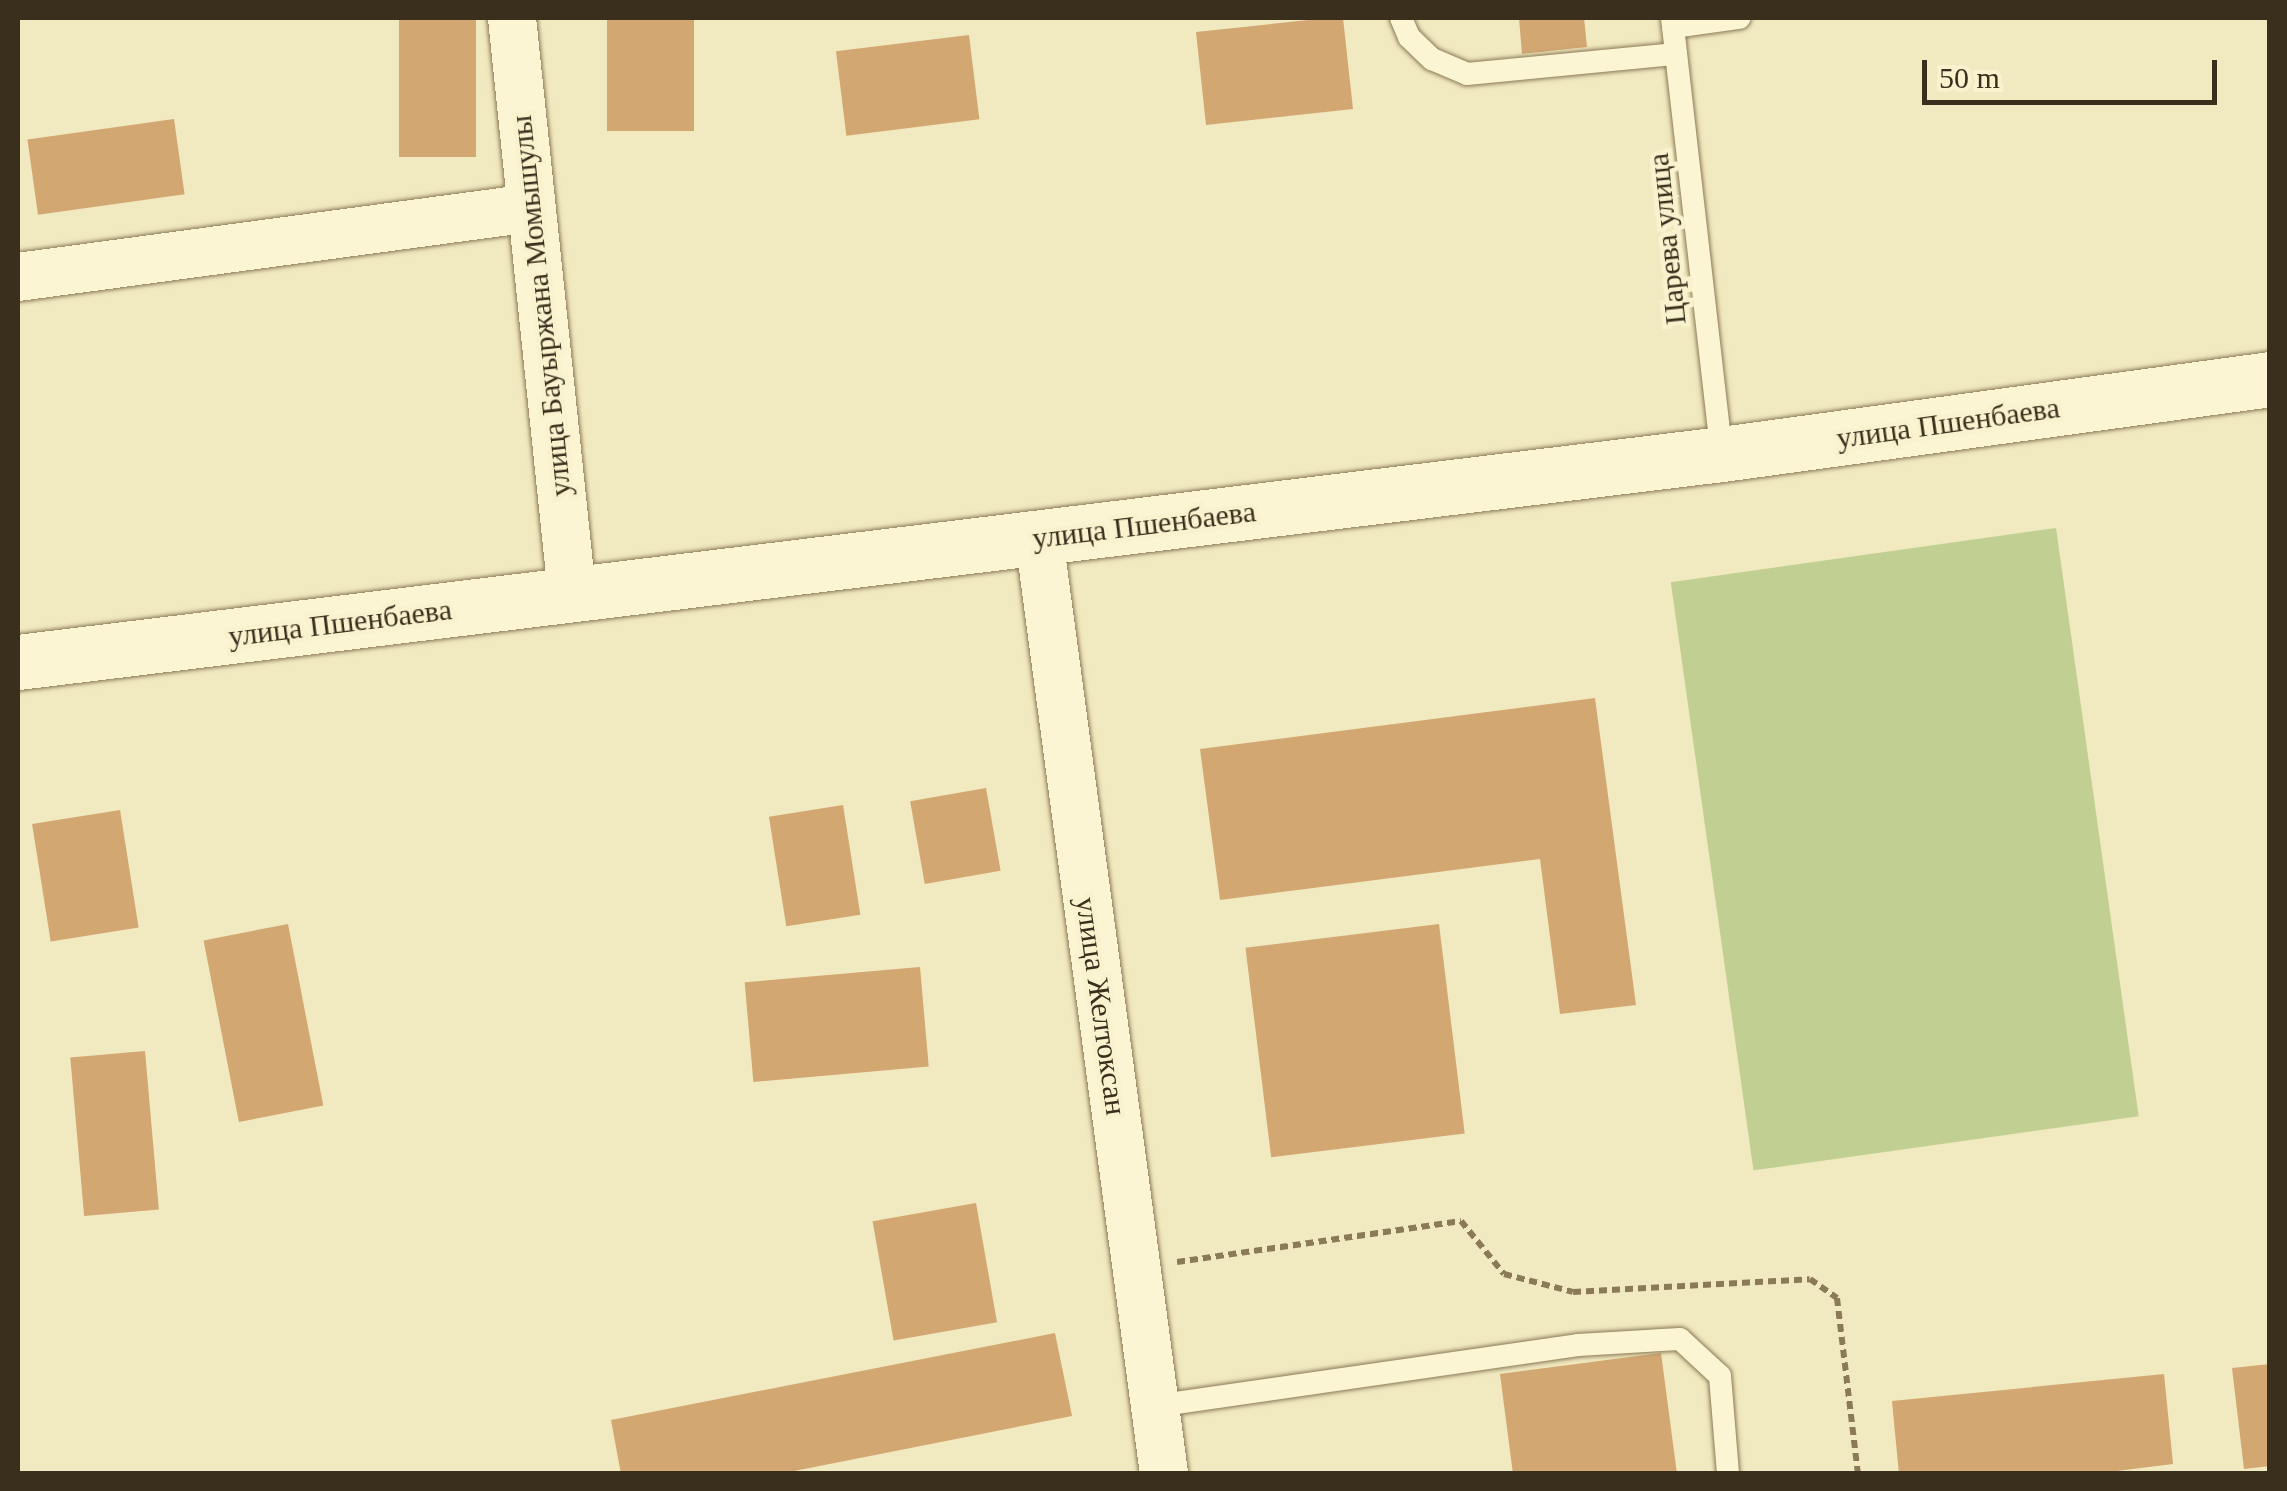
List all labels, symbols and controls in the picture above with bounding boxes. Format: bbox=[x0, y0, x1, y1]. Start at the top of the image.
scale bar bbox=[1927, 40, 2222, 102]
text: 50 m bbox=[1939, 61, 2000, 94]
street label: улица Бауыржана Момышулы bbox=[503, 114, 579, 498]
street label: Царева улица bbox=[1640, 152, 1694, 326]
street label: улица Пшенбаева bbox=[1834, 390, 2062, 456]
street label: улица Пшенбаева bbox=[1030, 493, 1258, 557]
street label: улица Пшенбаева bbox=[226, 591, 454, 655]
street label: улица Желтоксан bbox=[1068, 895, 1134, 1117]

